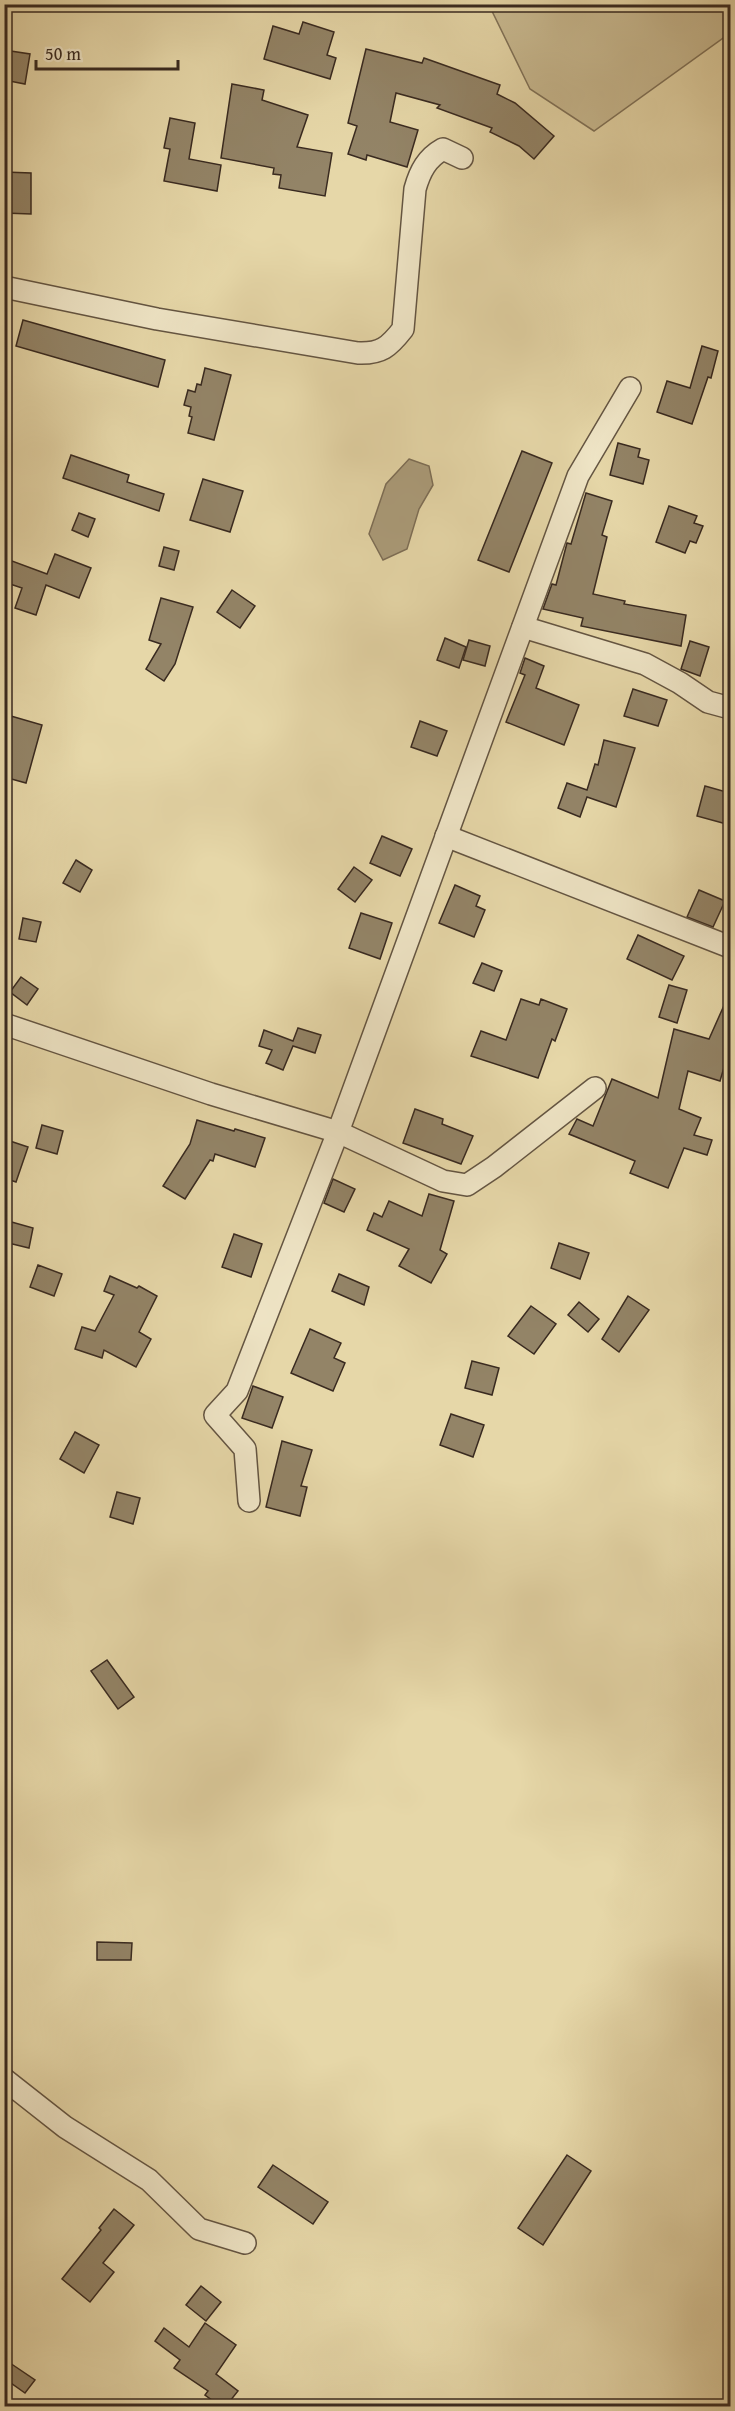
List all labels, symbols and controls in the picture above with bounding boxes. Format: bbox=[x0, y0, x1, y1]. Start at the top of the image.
scale bar bbox=[36, 33, 178, 71]
text: 50 m bbox=[45, 40, 81, 67]

